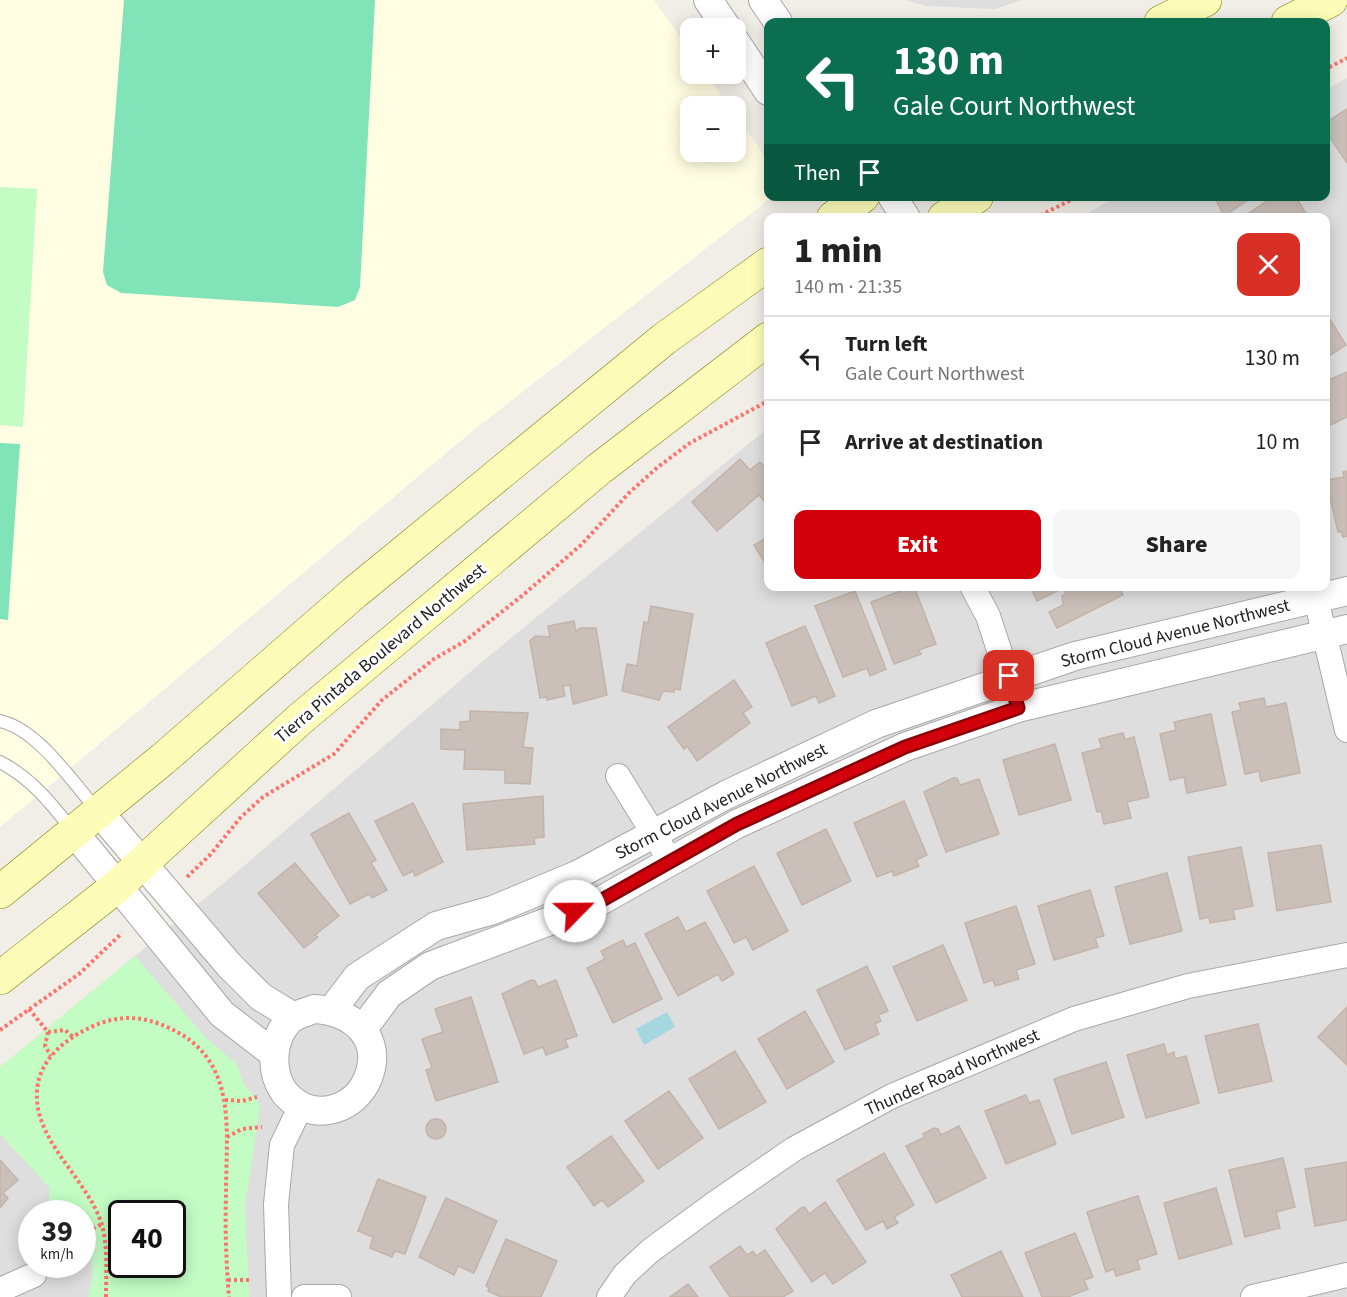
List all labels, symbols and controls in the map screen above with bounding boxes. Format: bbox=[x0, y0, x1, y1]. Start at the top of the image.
map controls bbox=[680, 18, 746, 162]
button: + bbox=[680, 18, 746, 84]
text: 130 m bbox=[893, 31, 1004, 91]
icon: left bbox=[794, 42, 872, 120]
text: Gale Court Northwest bbox=[893, 87, 1135, 126]
button: − bbox=[680, 96, 746, 162]
icon: arrive bbox=[853, 156, 886, 189]
text: Then bbox=[794, 157, 841, 189]
text: 1 min bbox=[794, 225, 882, 276]
button: close bbox=[1237, 233, 1300, 296]
text: 140 m · 21:35 bbox=[794, 273, 902, 301]
text: Turn left bbox=[845, 328, 927, 360]
icon: left bbox=[794, 342, 827, 375]
text: 130 m bbox=[1245, 342, 1300, 374]
text: Gale Court Northwest bbox=[845, 360, 1025, 388]
icon: arrive bbox=[794, 426, 827, 459]
text: Arrive at destination bbox=[845, 426, 1043, 458]
text: 10 m bbox=[1255, 426, 1300, 458]
button: Exit bbox=[794, 510, 1041, 579]
button: Share bbox=[1053, 510, 1300, 579]
street label: Tierra Pintada Boulevard Northwest bbox=[269, 557, 491, 749]
street label: Storm Cloud Avenue Northwest bbox=[1058, 593, 1292, 674]
pin bbox=[983, 650, 1034, 701]
icon: arrive bbox=[992, 659, 1025, 692]
street label: Storm Cloud Avenue Northwest bbox=[611, 737, 832, 866]
position arrow bbox=[543, 879, 607, 943]
street label: Thunder Road Northwest bbox=[861, 1023, 1043, 1122]
speed limit sign: 40 bbox=[108, 1200, 186, 1278]
text: 39 bbox=[41, 1210, 73, 1253]
text: km/h bbox=[40, 1244, 74, 1265]

